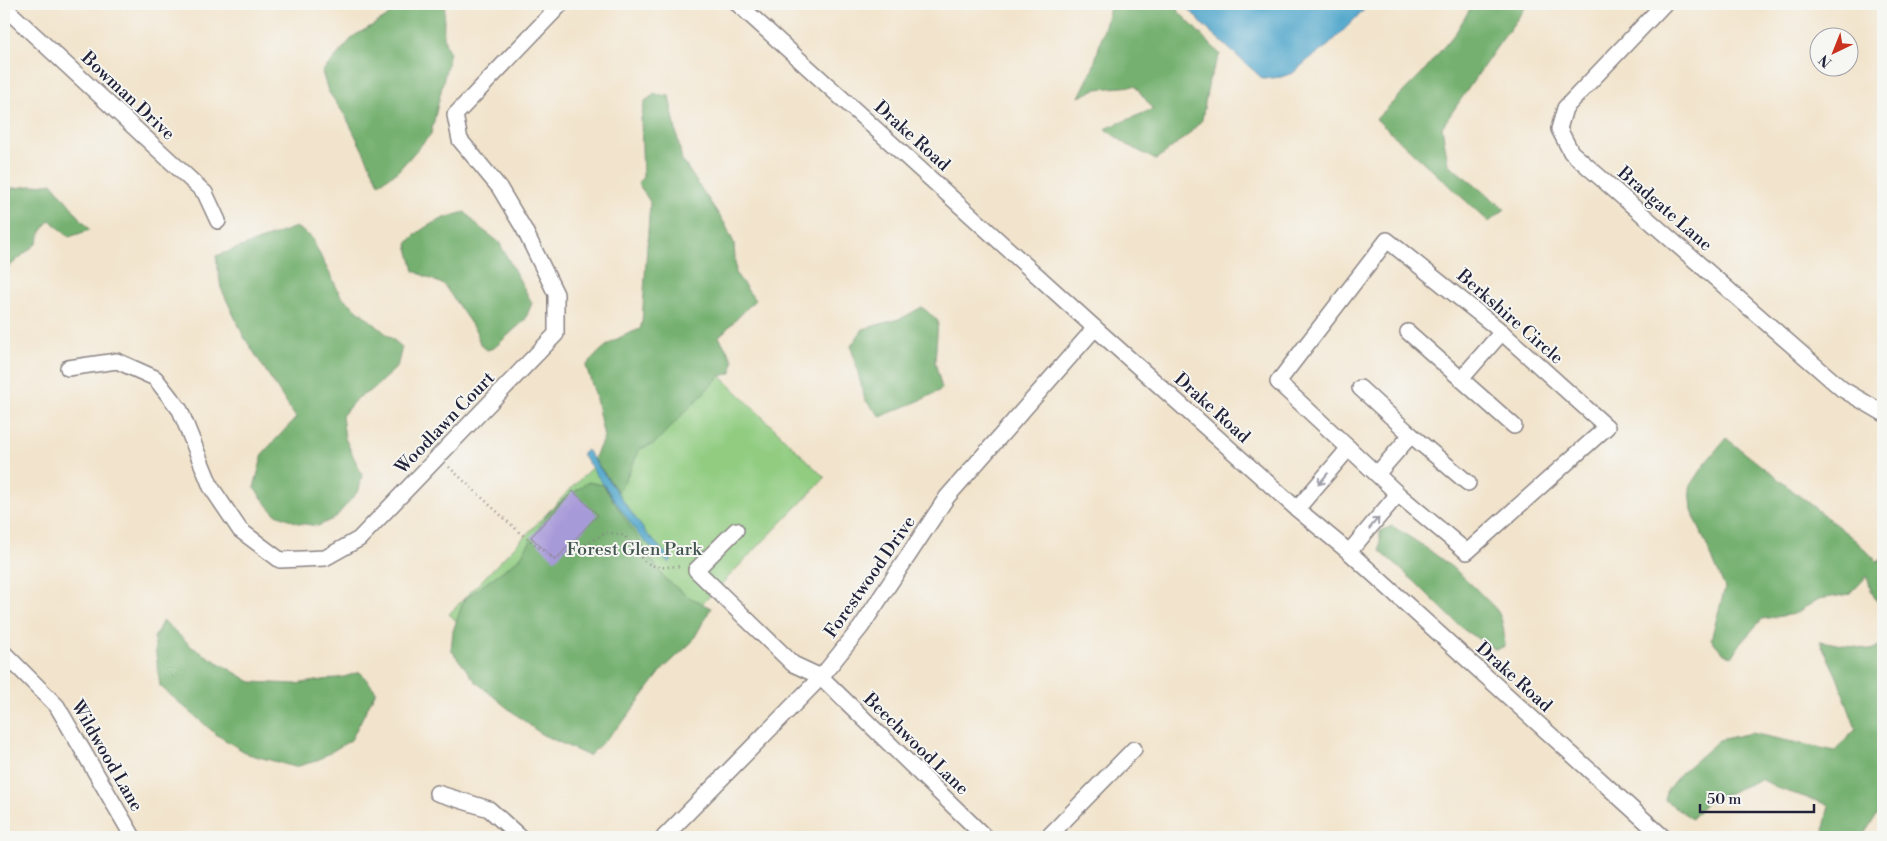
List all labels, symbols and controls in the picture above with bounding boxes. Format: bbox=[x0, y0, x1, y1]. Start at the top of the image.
north arrow bbox=[1810, 28, 1860, 78]
street label: Bowman Drive bbox=[76, 46, 180, 145]
text: N bbox=[1816, 50, 1836, 71]
street label: Drake Road bbox=[869, 96, 955, 177]
street label: Bradgate Lane bbox=[1612, 161, 1717, 256]
street label: Berkshire Circle bbox=[1451, 264, 1568, 370]
street label: Woodlawn Court bbox=[389, 366, 500, 480]
street label: Drake Road bbox=[1169, 368, 1255, 449]
one-way arrow bbox=[1317, 472, 1329, 485]
street label: Forestwood Drive bbox=[819, 511, 921, 643]
one-way arrow bbox=[1368, 517, 1379, 530]
park label: Forest Glen Park bbox=[566, 538, 703, 561]
street label: Drake Road bbox=[1471, 637, 1557, 718]
street label: Beechwood Lane bbox=[858, 687, 973, 800]
street label: Wildwood Lane bbox=[65, 695, 148, 816]
scale bar bbox=[1700, 781, 1813, 813]
text: 50 m bbox=[1707, 790, 1741, 809]

